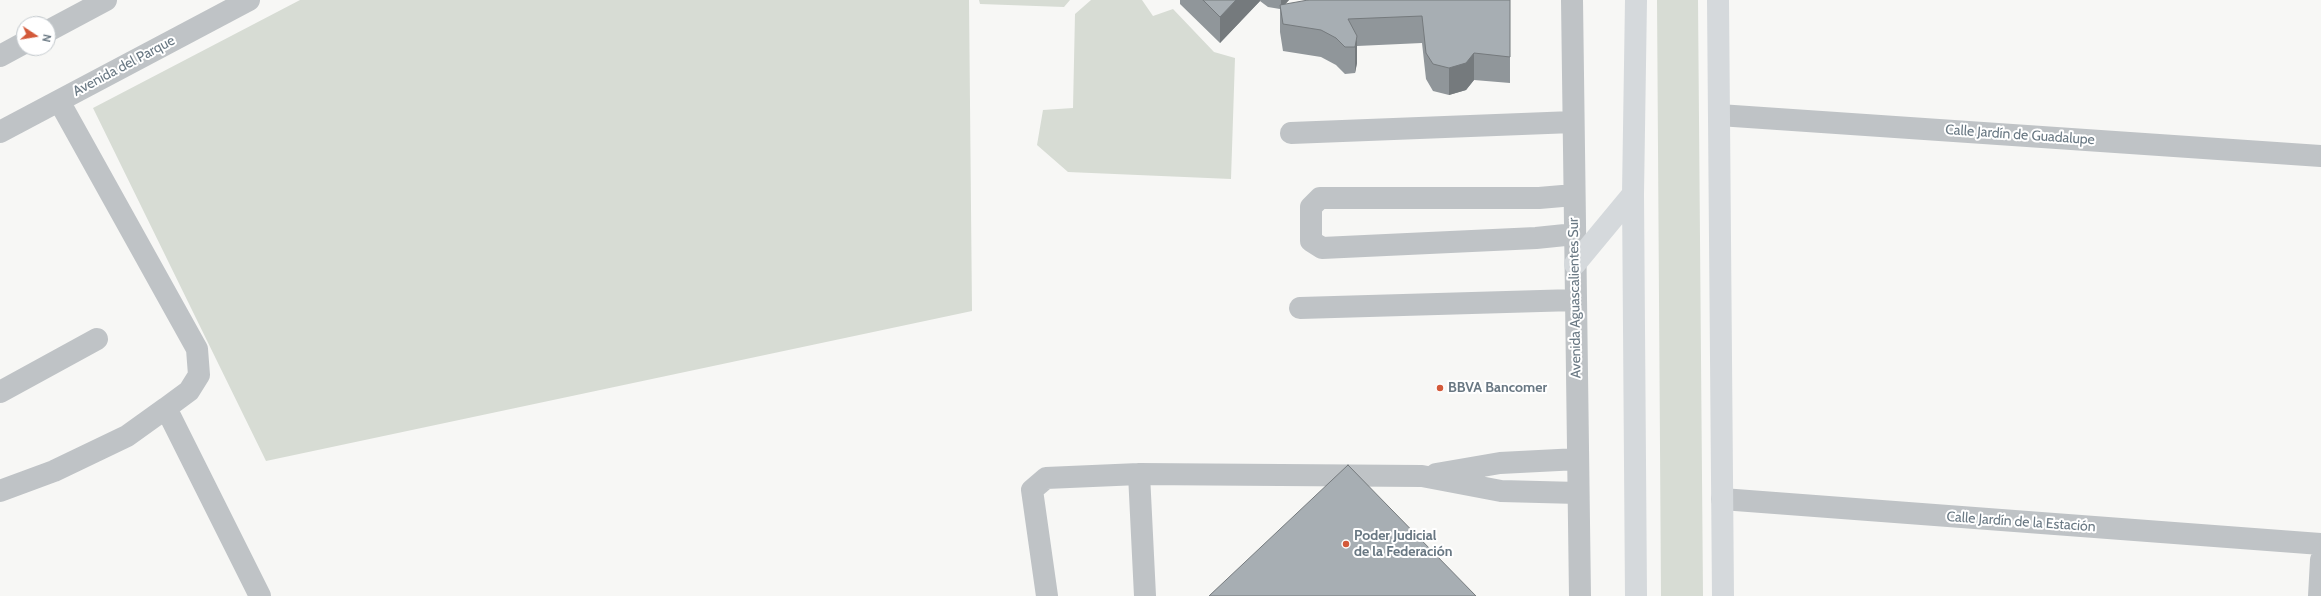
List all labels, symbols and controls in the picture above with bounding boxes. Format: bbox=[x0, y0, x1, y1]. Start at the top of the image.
north arrow bbox=[16, 16, 56, 56]
street label: Avenida del Parque bbox=[70, 32, 178, 100]
text: N bbox=[39, 33, 54, 44]
street label: Calle Jardín de Guadalupe bbox=[1945, 121, 2095, 149]
street label: Avenida Aguascalientes Sur bbox=[1565, 218, 1585, 378]
place label: BBVA Bancomer bbox=[1448, 380, 1547, 396]
marker: BBVA Bancomer bbox=[1435, 383, 1445, 393]
street label: Calle Jardín de la Estación bbox=[1946, 508, 2096, 536]
place label: Poder Judicial de la Federación bbox=[1354, 528, 1452, 560]
marker: Poder Judicial de la Federación bbox=[1341, 539, 1351, 549]

